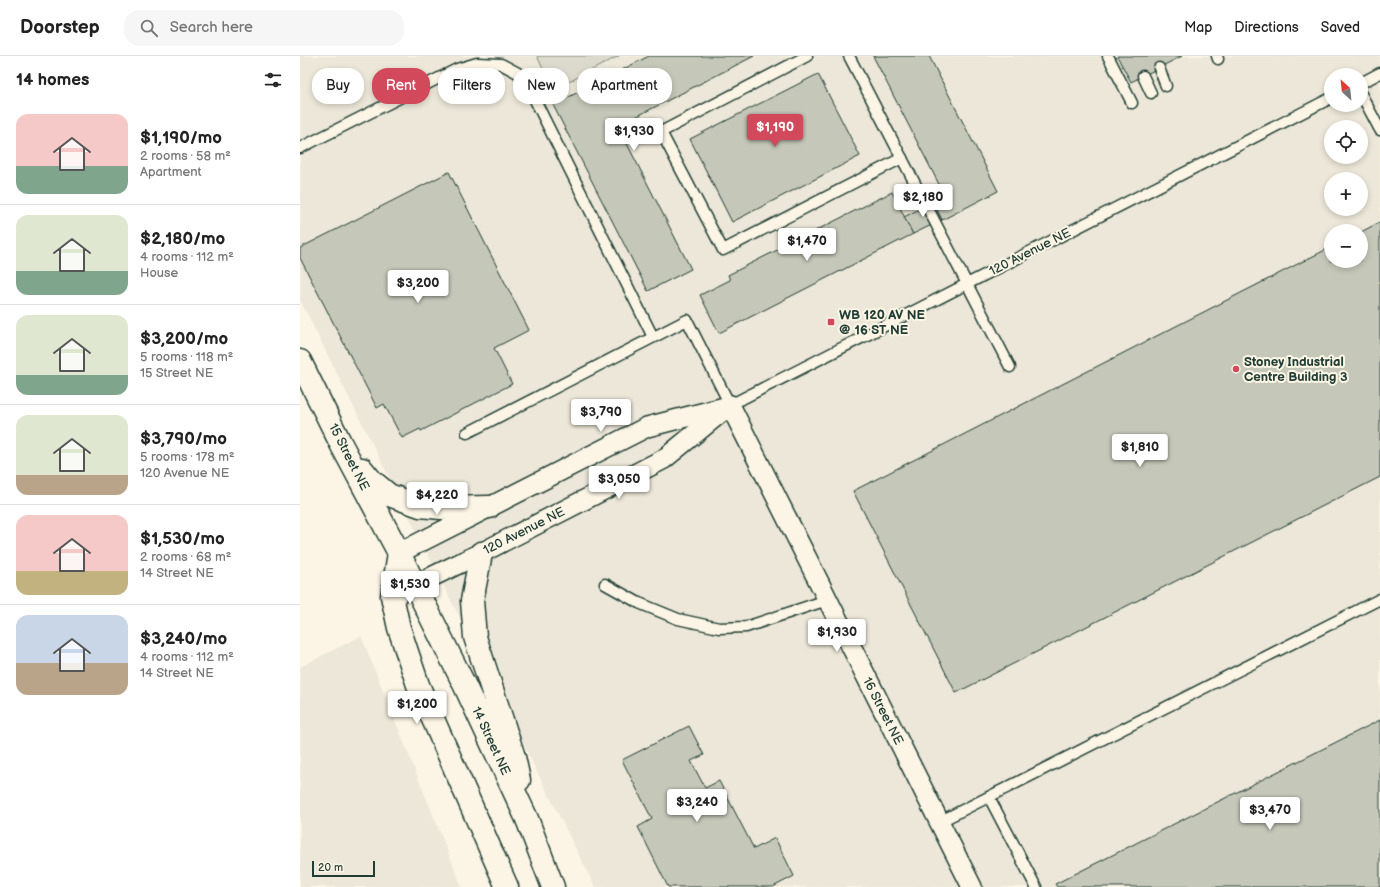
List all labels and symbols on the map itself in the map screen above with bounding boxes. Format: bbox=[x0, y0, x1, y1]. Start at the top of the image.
north arrow bbox=[1324, 68, 1368, 112]
pin: $1,190 bbox=[742, 114, 808, 148]
pin: $1,930 bbox=[601, 118, 667, 152]
pin: $2,180 bbox=[890, 184, 956, 218]
street label: 120 Avenue NE bbox=[987, 224, 1074, 279]
pin: $1,470 bbox=[774, 228, 840, 262]
pin: $3,200 bbox=[385, 270, 451, 304]
place label: WB 120 AV NE @ 16 ST NE bbox=[839, 307, 926, 338]
marker: WB 120 AV NE @ 16 ST NE bbox=[826, 317, 836, 327]
place label: Stoney Industrial Centre Building 3 bbox=[1244, 354, 1348, 385]
marker: Stoney Industrial Centre Building 3 bbox=[1231, 364, 1241, 374]
pin: $3,790 bbox=[568, 399, 634, 433]
street label: 15 Street NE bbox=[325, 421, 373, 494]
pin: $1,810 bbox=[1107, 434, 1173, 468]
pin: $3,050 bbox=[586, 466, 652, 500]
pin: $4,220 bbox=[404, 482, 470, 516]
street label: 120 Avenue NE bbox=[481, 503, 568, 558]
pin: $1,530 bbox=[377, 571, 443, 605]
pin: $1,930 bbox=[804, 619, 870, 653]
street label: 16 Street NE bbox=[859, 674, 907, 748]
pin: $1,200 bbox=[384, 691, 450, 725]
street label: 14 Street NE bbox=[468, 704, 514, 778]
pin: $3,240 bbox=[664, 789, 730, 823]
pin: $3,470 bbox=[1237, 797, 1303, 831]
scale bar bbox=[312, 859, 375, 878]

